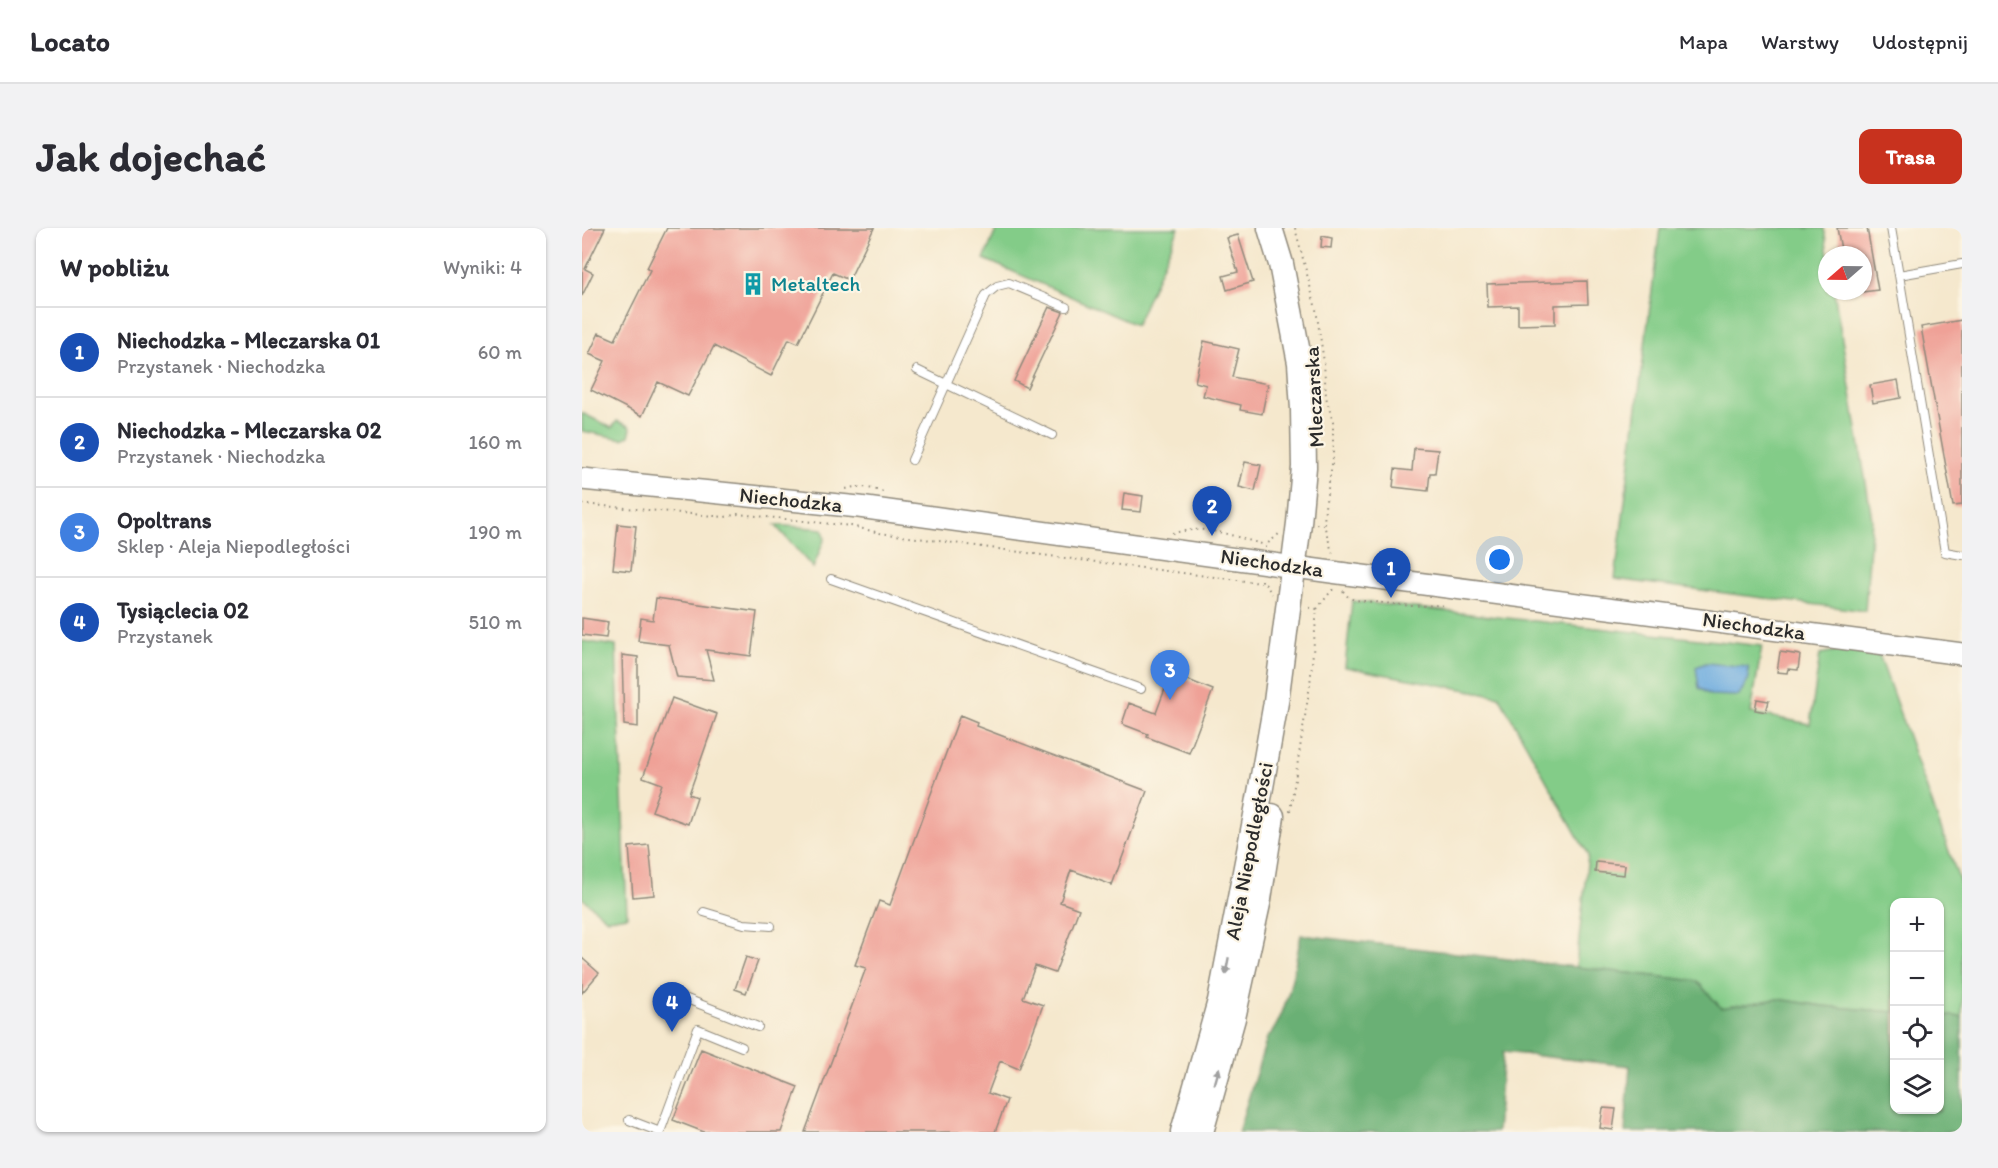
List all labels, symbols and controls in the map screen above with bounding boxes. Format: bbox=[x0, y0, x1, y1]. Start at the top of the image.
text: Locato bbox=[30, 24, 110, 58]
text: Mapa bbox=[1679, 29, 1728, 54]
text: Warstwy bbox=[1761, 29, 1839, 54]
text: Udostępnij bbox=[1872, 29, 1968, 54]
button: Trasa bbox=[1859, 129, 1962, 184]
text: Jak dojechać bbox=[36, 131, 266, 182]
north arrow bbox=[1818, 246, 1872, 300]
text: W pobliżu bbox=[60, 251, 169, 283]
text: Wyniki: 4 bbox=[443, 255, 522, 279]
building icon: Metaltech bbox=[740, 271, 766, 297]
place label: Metaltech bbox=[771, 271, 861, 296]
text: Niechodzka - Mleczarska 01 bbox=[117, 327, 380, 354]
text: 1 bbox=[75, 340, 84, 364]
text: 60 m bbox=[478, 340, 522, 364]
street label: Mleczarska bbox=[1298, 346, 1329, 448]
text: Przystanek · Niechodzka bbox=[117, 354, 325, 378]
text: Niechodzka - Mleczarska 02 bbox=[117, 417, 381, 444]
text: 2 bbox=[74, 430, 85, 454]
text: 160 m bbox=[469, 430, 522, 454]
text: Przystanek · Niechodzka bbox=[117, 444, 325, 468]
street label: Niechodzka bbox=[738, 482, 844, 517]
pin: 2 bbox=[1192, 486, 1232, 536]
text: Opoltrans bbox=[117, 507, 212, 534]
text: 3 bbox=[74, 520, 85, 544]
text: 190 m bbox=[469, 520, 522, 544]
text: Sklep · Aleja Niepodległości bbox=[117, 534, 350, 558]
street label: Niechodzka bbox=[1219, 543, 1325, 582]
your location bbox=[1485, 545, 1514, 574]
pin: 1 bbox=[1372, 548, 1410, 598]
text: Tysiąclecia 02 bbox=[117, 597, 248, 624]
street label: Niechodzka bbox=[1701, 606, 1807, 645]
text: 4 bbox=[73, 610, 86, 634]
text: 510 m bbox=[469, 610, 522, 634]
text: Przystanek bbox=[117, 624, 213, 648]
pin: 3 bbox=[1150, 650, 1190, 700]
street label: Aleja Niepodległości bbox=[1219, 760, 1278, 942]
map controls bbox=[1890, 898, 1944, 1114]
button: + bbox=[1890, 898, 1944, 952]
button: − bbox=[1890, 952, 1944, 1006]
one-way arrow bbox=[1222, 957, 1231, 976]
pin: 4 bbox=[652, 982, 692, 1032]
button: locate bbox=[1890, 1006, 1944, 1060]
button: layers bbox=[1890, 1060, 1944, 1114]
one-way arrow bbox=[1213, 1067, 1222, 1085]

